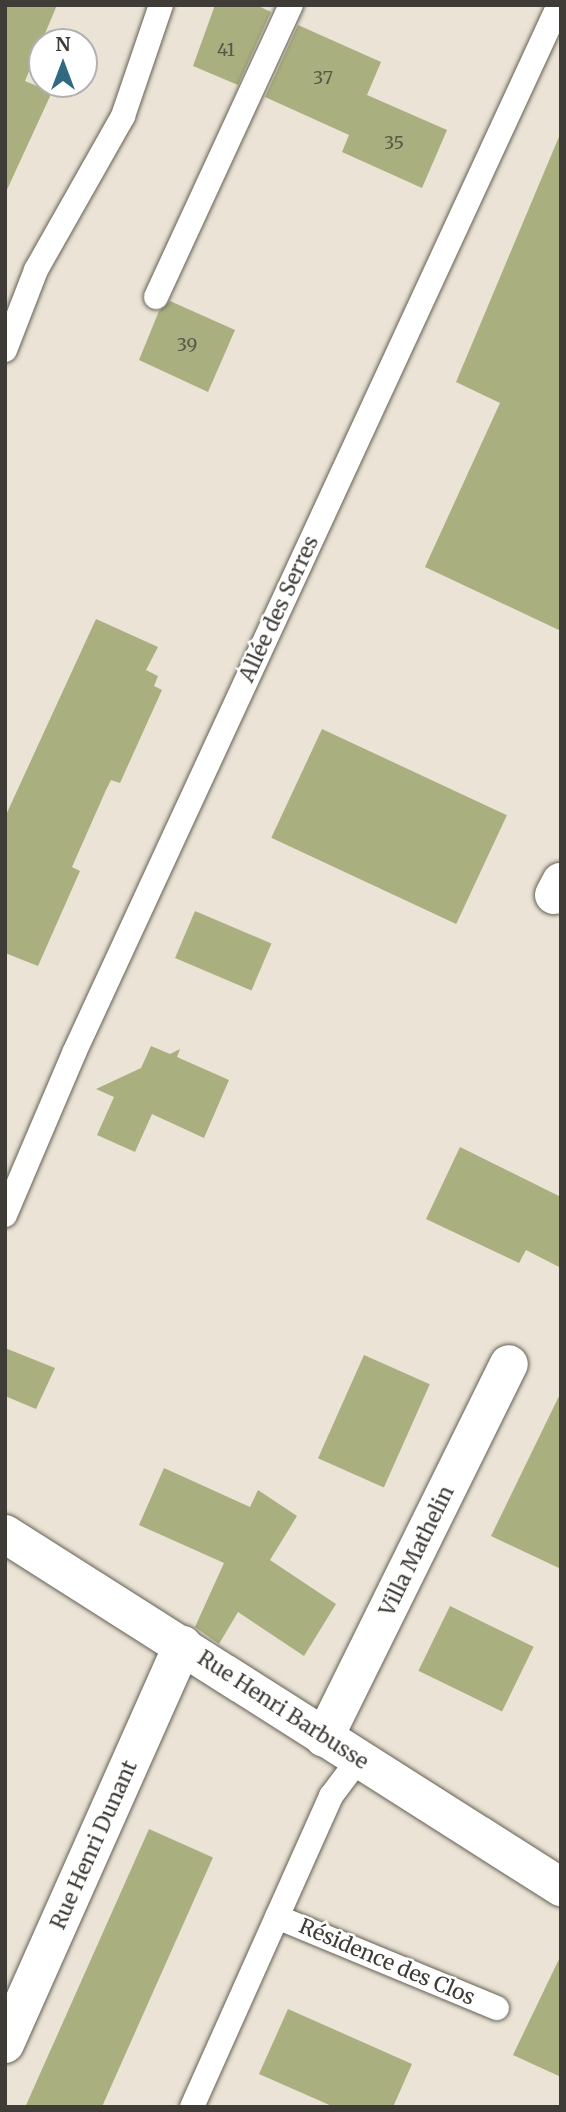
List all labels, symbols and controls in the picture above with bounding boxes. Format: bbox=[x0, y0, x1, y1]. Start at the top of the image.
north arrow bbox=[28, 28, 98, 98]
text: N bbox=[55, 32, 71, 56]
house number: 41 bbox=[217, 39, 235, 61]
house number: 37 bbox=[313, 67, 333, 89]
house number: 35 bbox=[384, 132, 404, 154]
house number: 39 bbox=[177, 334, 197, 356]
street label: Allée des Serres bbox=[234, 532, 324, 686]
street label: Villa Mathelin bbox=[375, 1482, 459, 1620]
street label: Rue Henri Barbusse bbox=[193, 1645, 373, 1775]
street label: Rue Henri Dunant bbox=[45, 1757, 143, 1933]
street label: Résidence des Clos bbox=[295, 1914, 479, 2010]

